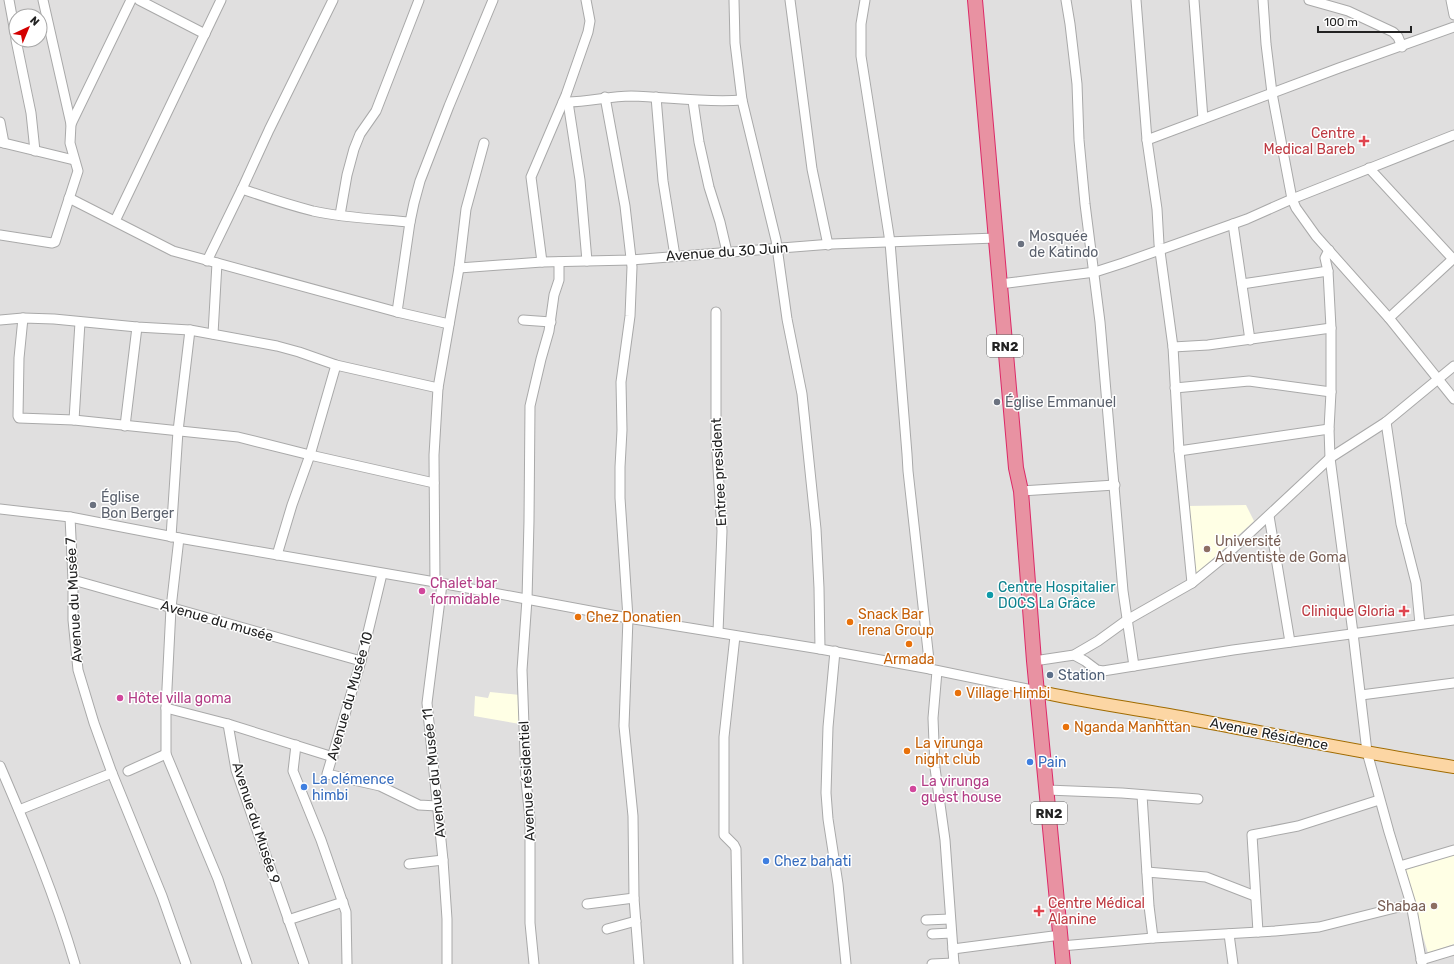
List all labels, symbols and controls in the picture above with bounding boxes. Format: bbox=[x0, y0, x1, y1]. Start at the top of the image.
north arrow bbox=[8, 8, 48, 48]
scale bar bbox=[1318, 8, 1411, 34]
text: N bbox=[27, 14, 42, 29]
text: 100 m bbox=[1324, 15, 1358, 29]
place label: Centre Medical Bareb bbox=[1264, 125, 1355, 158]
marker: Centre Medical Bareb bbox=[1358, 135, 1370, 147]
place label: Mosquée de Katindo bbox=[1029, 228, 1098, 261]
street label: Avenue du 30 Juin bbox=[665, 239, 789, 265]
marker: Mosquée de Katindo bbox=[1016, 239, 1026, 249]
road number: RN2 bbox=[987, 335, 1023, 357]
place label: Église Emmanuel bbox=[1005, 393, 1116, 411]
marker: Église Emmanuel bbox=[992, 397, 1002, 407]
street label: Entree president bbox=[708, 417, 730, 527]
place label: Église Bon Berger bbox=[101, 488, 175, 522]
marker: Église Bon Berger bbox=[88, 500, 98, 510]
place label: Université Adventiste de Goma bbox=[1215, 533, 1346, 566]
street label: Avenue du Musée 7 bbox=[62, 537, 86, 663]
marker: Université Adventiste de Goma bbox=[1202, 544, 1212, 554]
place label: Chalet bar formidable bbox=[430, 575, 500, 608]
place label: Centre Hospitalier DOCS La Grâce bbox=[998, 579, 1116, 612]
marker: Chalet bar formidable bbox=[417, 586, 427, 596]
marker: Centre Hospitalier DOCS La Grâce bbox=[985, 590, 995, 600]
street label: Avenue du musée bbox=[159, 597, 275, 645]
place label: Clinique Gloria bbox=[1302, 603, 1395, 620]
marker: Clinique Gloria bbox=[1398, 605, 1410, 617]
place label: Snack Bar Irena Group bbox=[858, 606, 934, 639]
place label: Chez Donatien bbox=[586, 609, 681, 626]
marker: Chez Donatien bbox=[573, 612, 583, 622]
marker: Snack Bar Irena Group bbox=[845, 617, 855, 627]
street label: Avenue du Musée 10 bbox=[323, 629, 377, 762]
marker: Armada bbox=[904, 639, 914, 649]
place label: Armada bbox=[884, 651, 934, 668]
place label: Station bbox=[1058, 667, 1105, 684]
marker: Station bbox=[1045, 670, 1055, 680]
place label: Village Himbi bbox=[966, 685, 1050, 702]
marker: Village Himbi bbox=[953, 688, 963, 698]
place label: Hôtel villa goma bbox=[128, 690, 231, 707]
marker: Hôtel villa goma bbox=[115, 693, 125, 703]
street label: Avenue du Musée 11 bbox=[419, 707, 449, 839]
street label: Avenue Résidence bbox=[1208, 714, 1330, 754]
place label: Nganda Manhttan bbox=[1074, 719, 1191, 736]
street label: Avenue résidentiel bbox=[515, 720, 539, 842]
marker: Nganda Manhttan bbox=[1061, 722, 1071, 732]
place label: La virunga night club bbox=[915, 735, 983, 768]
marker: La virunga night club bbox=[902, 746, 912, 756]
place label: Pain bbox=[1038, 754, 1066, 771]
marker: Pain bbox=[1025, 757, 1035, 767]
street label: Avenue du Musée 9 bbox=[228, 760, 284, 886]
place label: La clémence himbi bbox=[312, 771, 395, 804]
place label: La virunga guest house bbox=[921, 773, 1002, 806]
marker: La clémence himbi bbox=[299, 782, 309, 792]
marker: La virunga guest house bbox=[908, 784, 918, 794]
road number: RN2 bbox=[1031, 802, 1067, 824]
place label: Chez bahati bbox=[774, 853, 851, 870]
marker: Chez bahati bbox=[761, 856, 771, 866]
place label: Centre Médical Alanine bbox=[1048, 895, 1145, 928]
place label: Shabaa bbox=[1377, 898, 1426, 915]
marker: Shabaa bbox=[1429, 901, 1439, 911]
marker: Centre Médical Alanine bbox=[1033, 905, 1045, 917]

